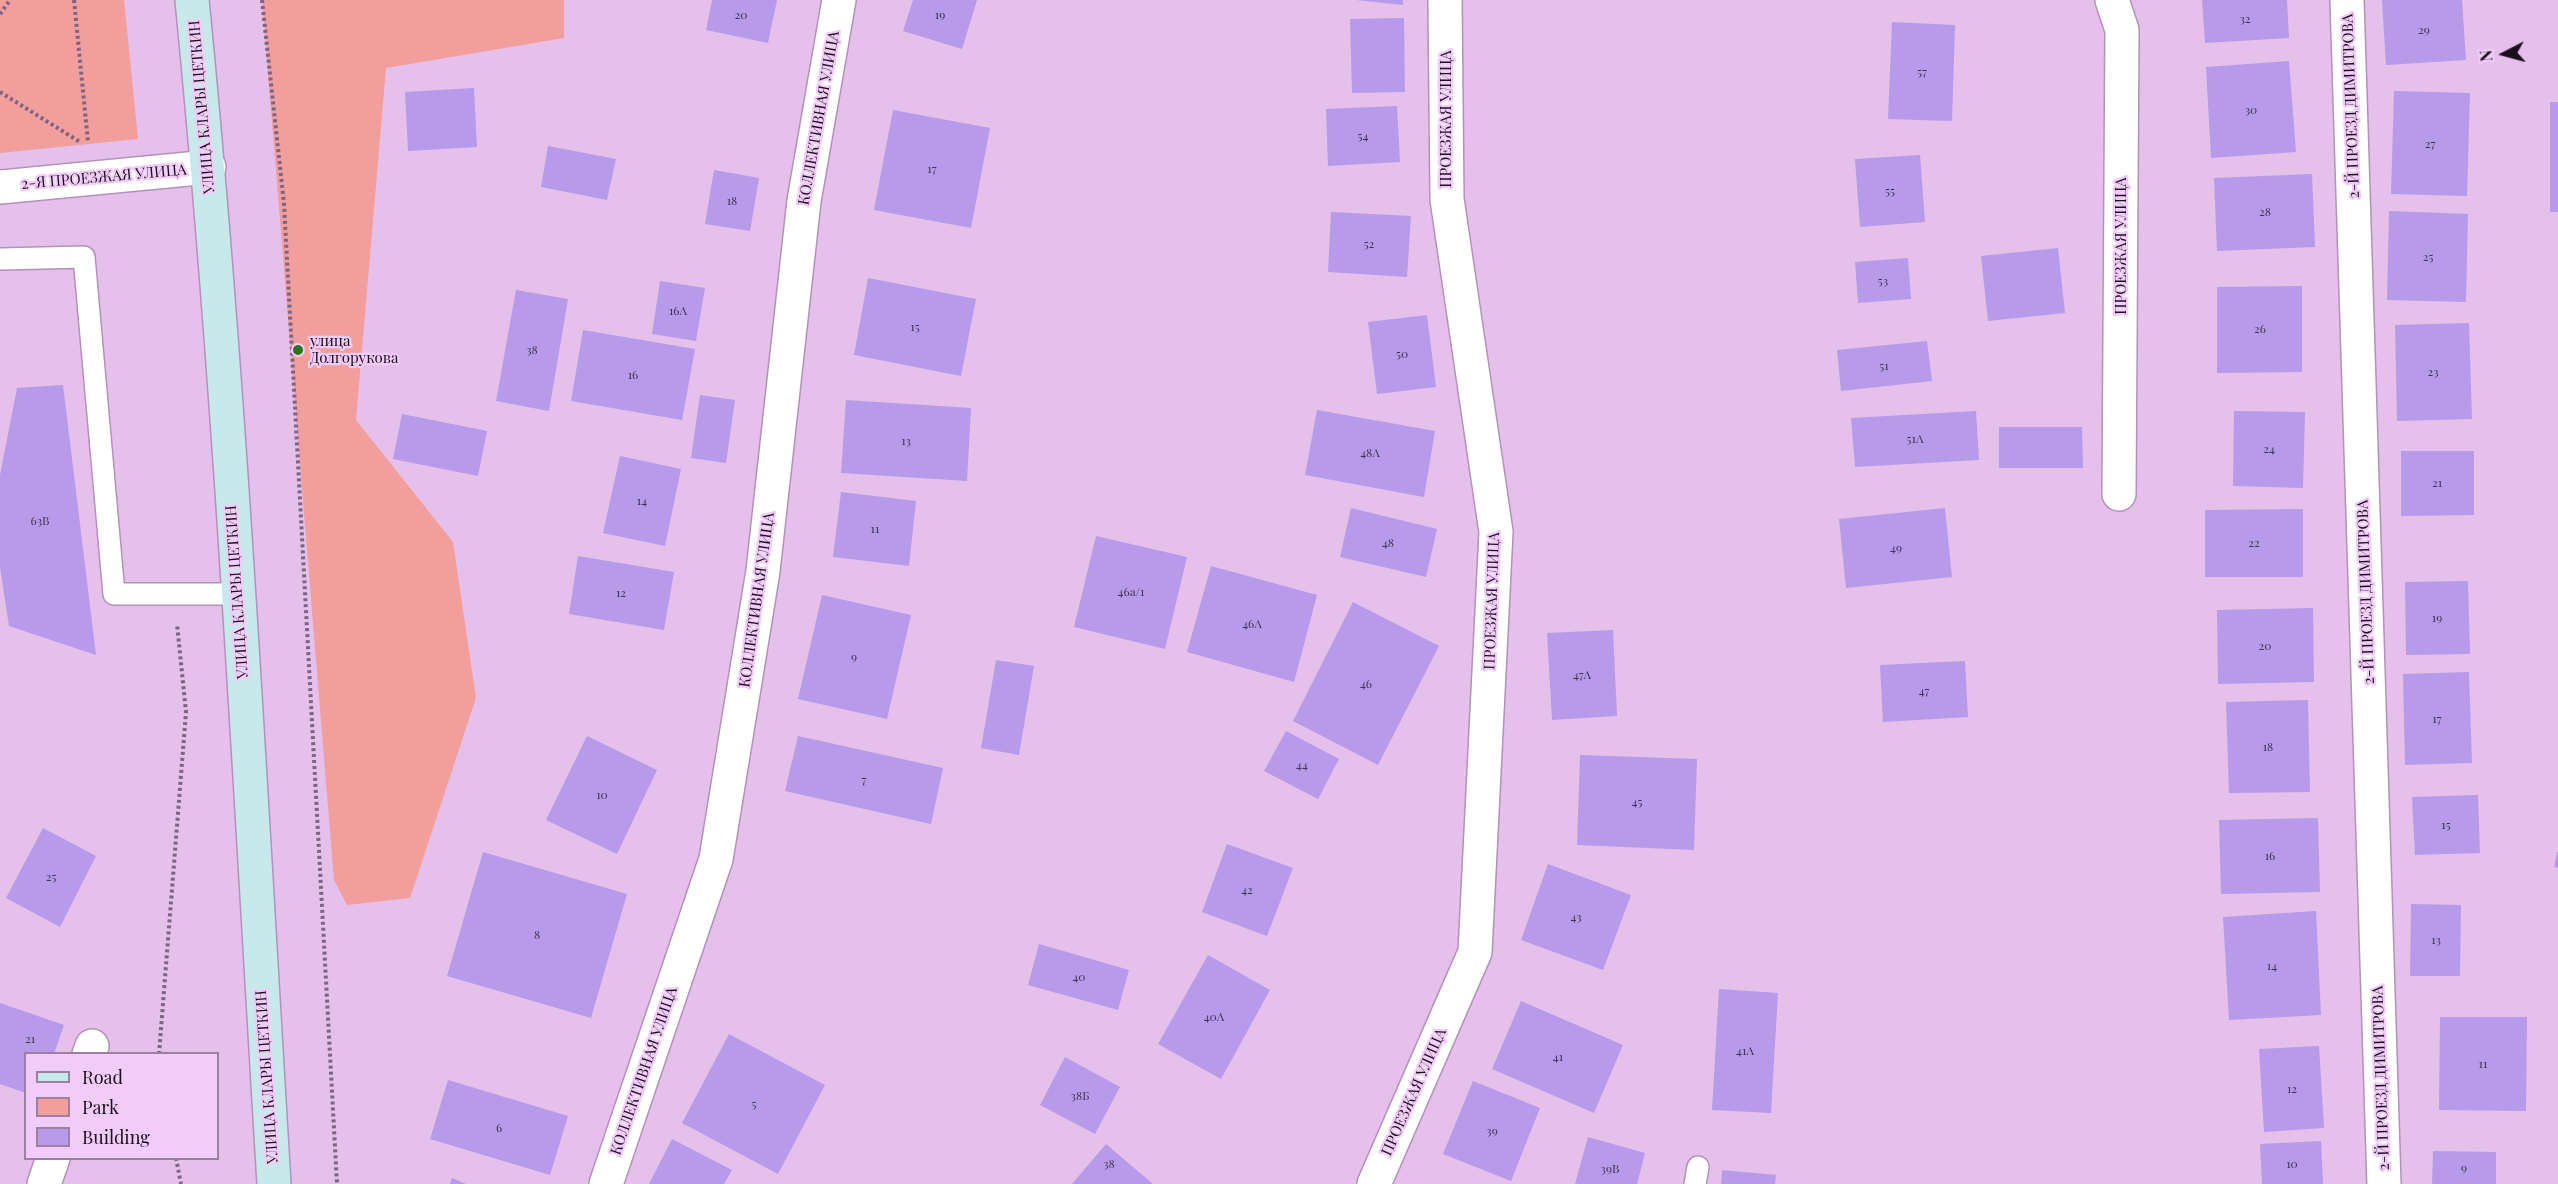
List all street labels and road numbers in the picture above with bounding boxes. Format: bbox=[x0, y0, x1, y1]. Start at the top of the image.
street label: 2-Й ПРОЕЗД ДИМИТРОВА bbox=[2339, 13, 2363, 199]
street label: УЛИЦА КЛАРЫ ЦЕТКИН bbox=[185, 19, 219, 195]
street label: КОЛЛЕКТИВНАЯ УЛИЦА bbox=[795, 29, 843, 207]
street label: ПРОЕЗЖАЯ УЛИЦА bbox=[1437, 50, 1455, 188]
street label: 2-Я ПРОЕЗЖАЯ УЛИЦА bbox=[21, 161, 187, 193]
street label: ПРОЕЗЖАЯ УЛИЦА bbox=[2112, 177, 2130, 315]
street label: 2-Й ПРОЕЗД ДИМИТРОВА bbox=[2354, 499, 2378, 685]
street label: УЛИЦА КЛАРЫ ЦЕТКИН bbox=[222, 505, 252, 679]
street label: КОЛЛЕКТИВНАЯ УЛИЦА bbox=[736, 511, 778, 689]
street label: ПРОЕЗЖАЯ УЛИЦА bbox=[1481, 532, 1503, 670]
street label: КОЛЛЕКТИВНАЯ УЛИЦА bbox=[607, 985, 681, 1157]
street label: 2-Й ПРОЕЗД ДИМИТРОВА bbox=[2369, 985, 2393, 1171]
street label: УЛИЦА КЛАРЫ ЦЕТКИН bbox=[252, 990, 282, 1164]
street label: ПРОЕЗЖАЯ УЛИЦА bbox=[1378, 1025, 1450, 1159]

